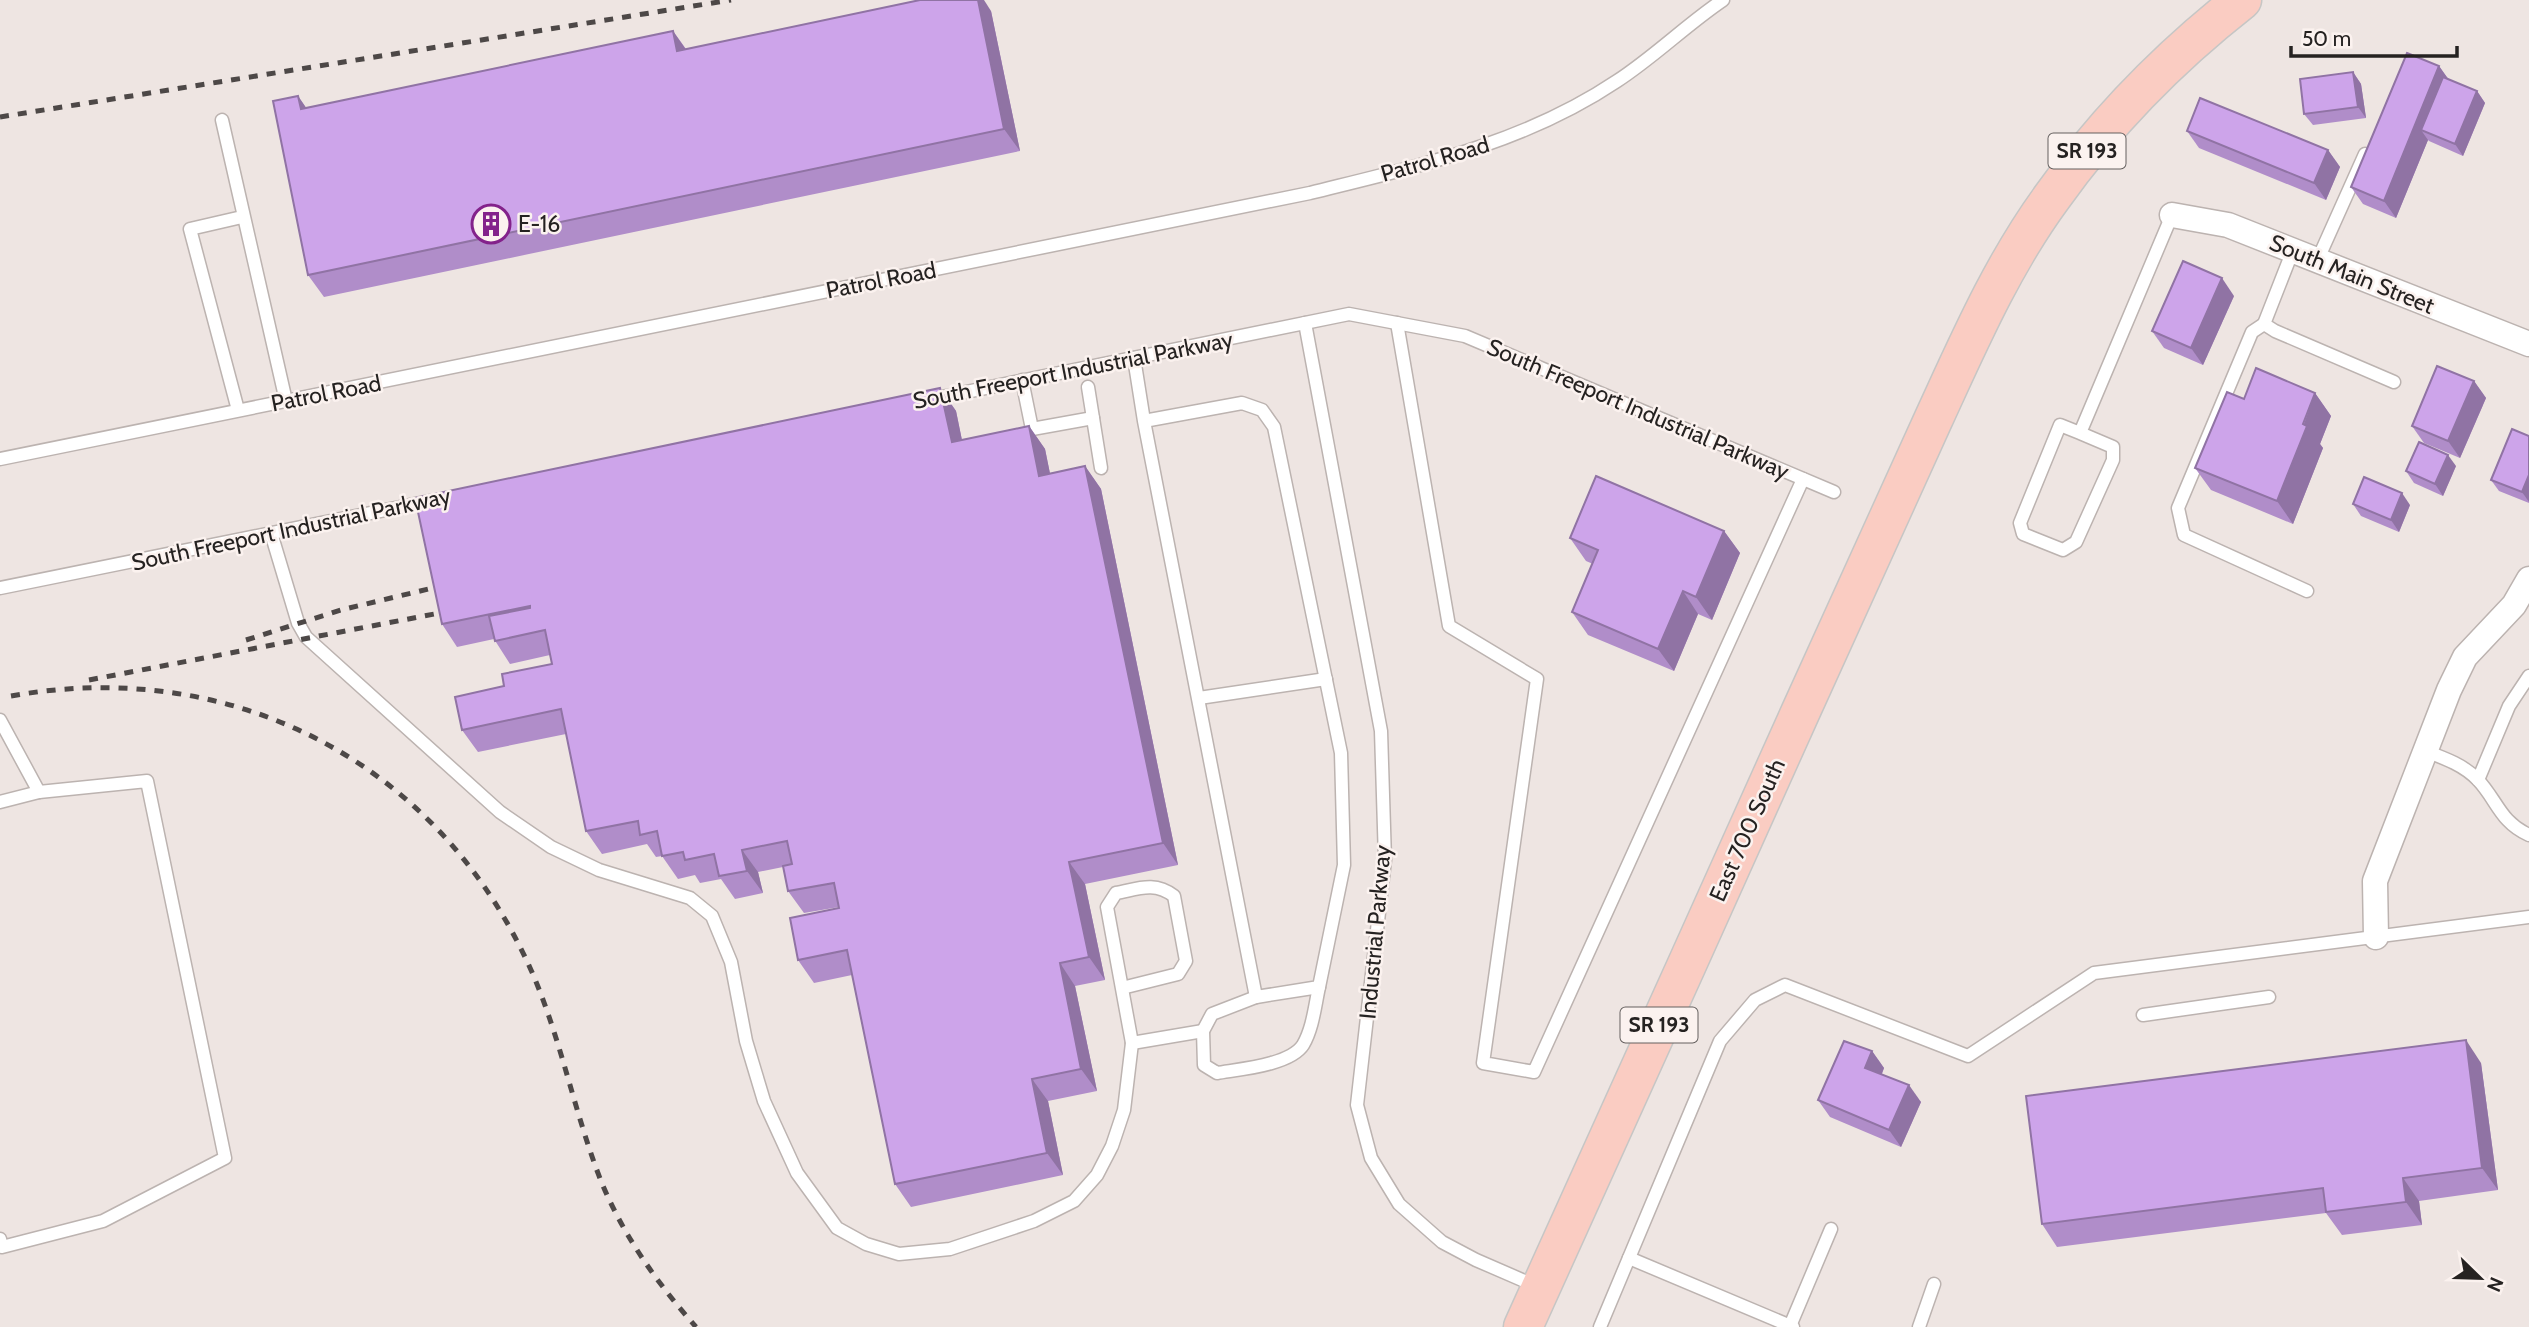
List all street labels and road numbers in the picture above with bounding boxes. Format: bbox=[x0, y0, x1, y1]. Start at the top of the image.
street label: Patrol Road bbox=[1378, 130, 1492, 188]
road number: SR 193 bbox=[2048, 134, 2126, 168]
street label: South Main Street bbox=[2266, 228, 2439, 320]
street label: Patrol Road bbox=[824, 256, 938, 304]
street label: South Freeport Industrial Parkway bbox=[911, 325, 1236, 415]
street label: South Freeport Industrial Parkway bbox=[1483, 333, 1794, 486]
street label: Patrol Road bbox=[269, 369, 383, 417]
street label: South Freeport Industrial Parkway bbox=[129, 481, 453, 577]
street label: East 700 South bbox=[1703, 754, 1791, 906]
street label: Industrial Parkway bbox=[1353, 843, 1397, 1020]
road number: SR 193 bbox=[1620, 1007, 1698, 1042]

